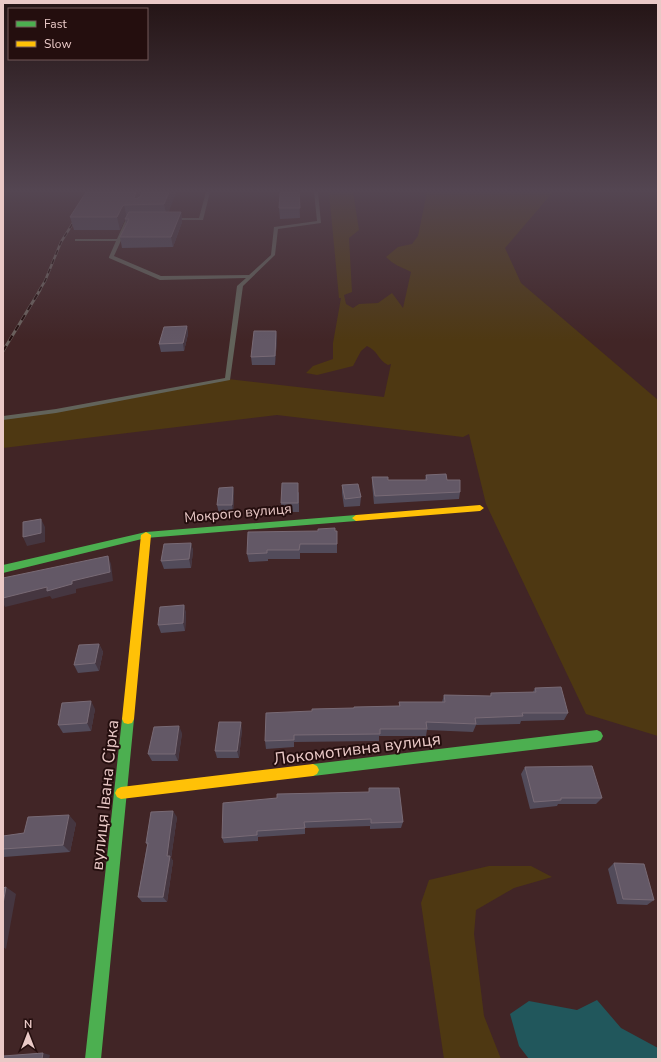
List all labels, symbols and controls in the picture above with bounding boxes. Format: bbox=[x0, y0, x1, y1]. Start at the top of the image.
legend bbox=[8, 8, 148, 60]
text: Fast bbox=[44, 16, 67, 32]
text: Slow bbox=[44, 36, 72, 52]
street label: Мокрого вулиця bbox=[183, 499, 293, 527]
street label: вулиця Івана Сірка bbox=[86, 719, 124, 871]
street label: Локомотивна вулиця bbox=[272, 727, 442, 771]
north arrow bbox=[8, 1014, 48, 1054]
text: N bbox=[24, 1017, 32, 1032]

